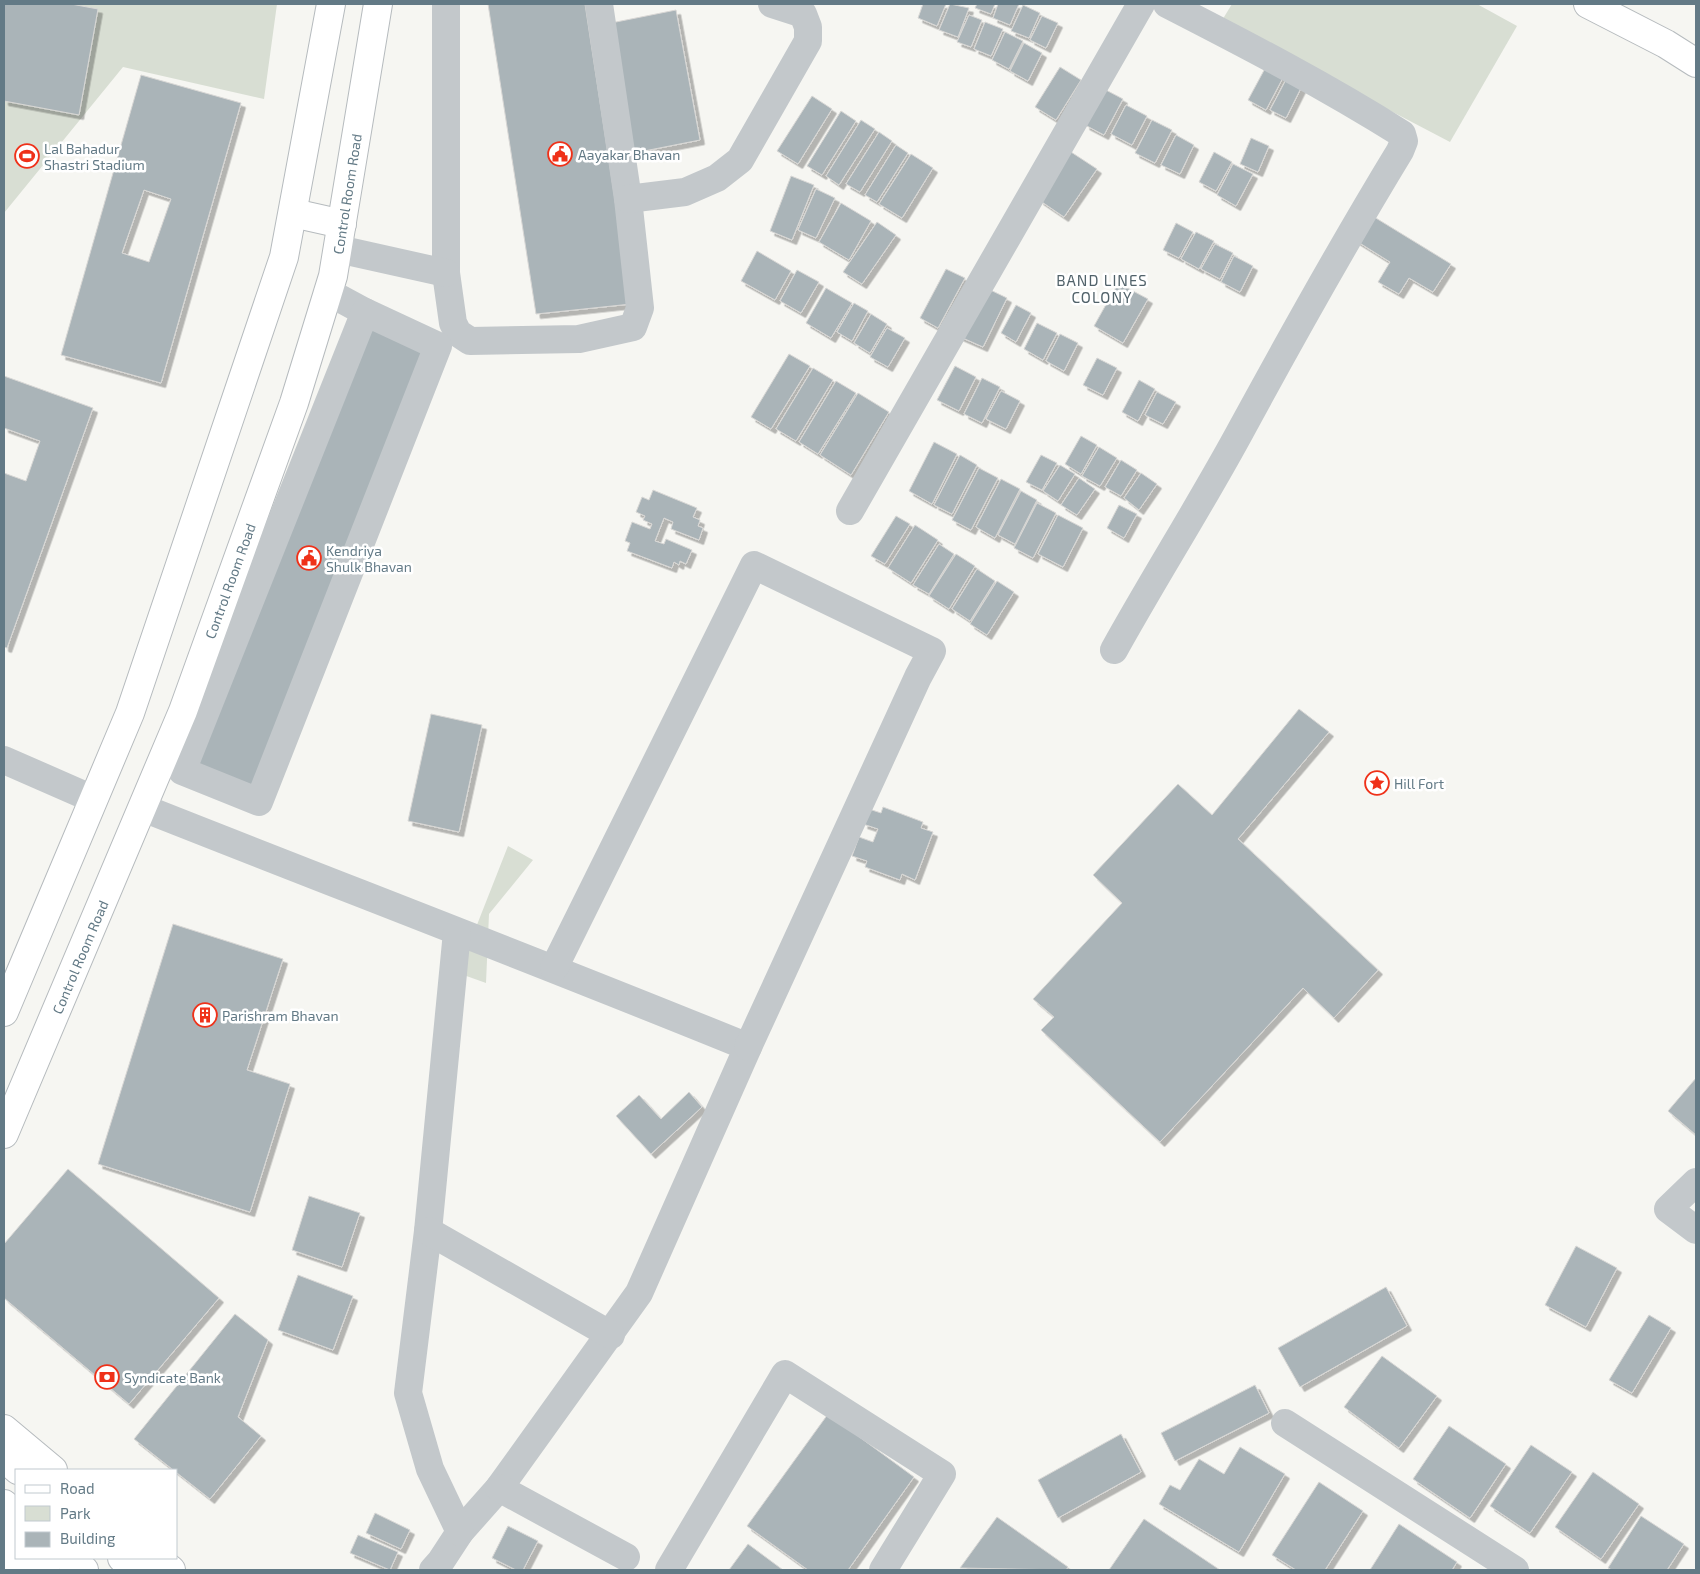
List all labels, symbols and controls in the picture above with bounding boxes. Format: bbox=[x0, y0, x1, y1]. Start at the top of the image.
street label: Control Room Road bbox=[329, 133, 365, 255]
place label: Lal Bahadur Shastri Stadium bbox=[44, 140, 145, 173]
public building icon: Aayakar Bhavan bbox=[547, 141, 573, 167]
sports icon: Lal Bahadur Shastri Stadium bbox=[14, 143, 40, 169]
place label: Aayakar Bhavan bbox=[578, 146, 680, 163]
district label: BAND LINES COLONY bbox=[1056, 271, 1148, 306]
street label: Control Room Road bbox=[201, 521, 259, 641]
place label: Kendriya Shulk Bhavan bbox=[326, 542, 412, 575]
public building icon: Kendriya Shulk Bhavan bbox=[296, 545, 322, 571]
place icon: Hill Fort bbox=[1364, 770, 1390, 796]
place label: Hill Fort bbox=[1394, 775, 1444, 792]
street label: Control Room Road bbox=[48, 898, 112, 1016]
building icon: Parishram Bhavan bbox=[192, 1002, 218, 1028]
place label: Parishram Bhavan bbox=[222, 1007, 339, 1024]
bank icon: Syndicate Bank bbox=[94, 1364, 120, 1390]
place label: Syndicate Bank bbox=[124, 1369, 221, 1386]
legend bbox=[15, 1469, 178, 1559]
text: Road bbox=[60, 1479, 95, 1497]
text: Park bbox=[60, 1504, 91, 1522]
text: Building bbox=[60, 1529, 116, 1547]

